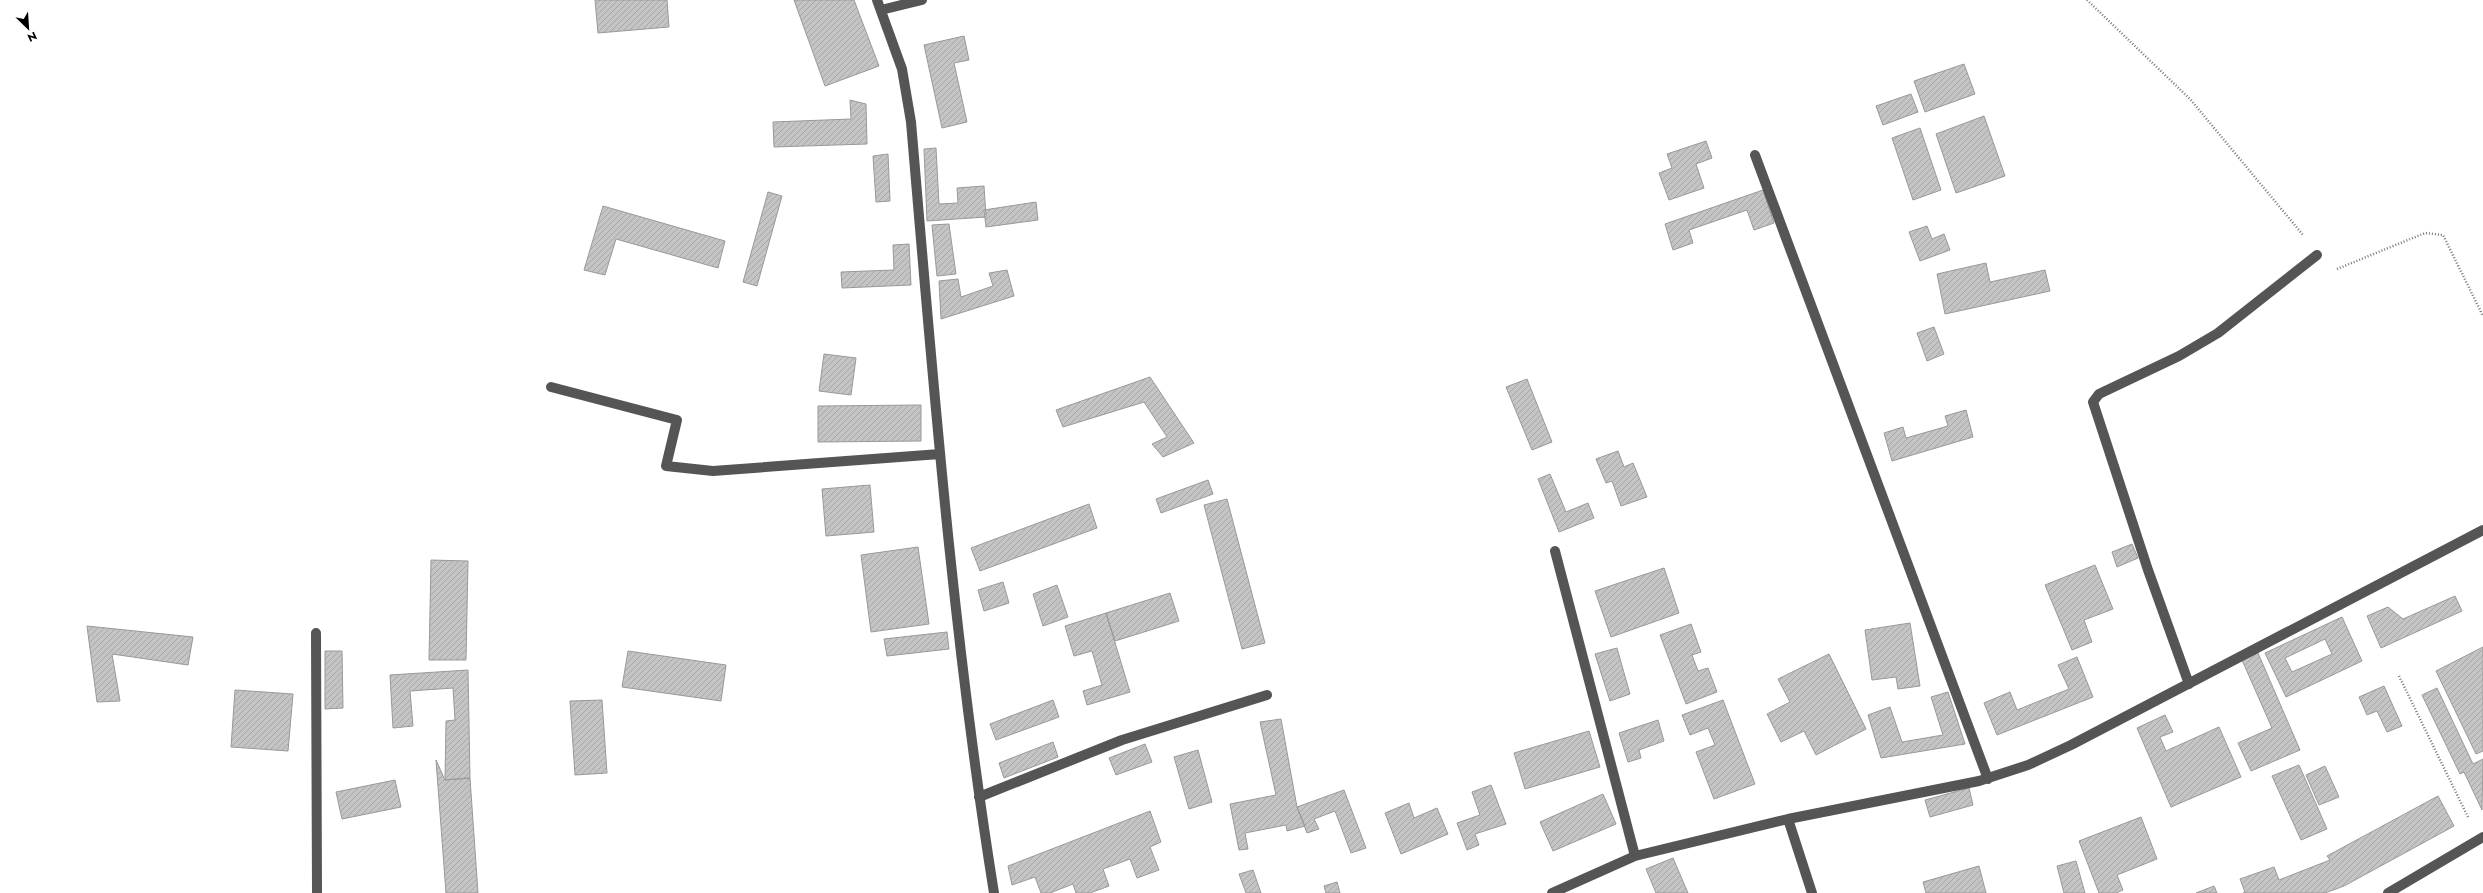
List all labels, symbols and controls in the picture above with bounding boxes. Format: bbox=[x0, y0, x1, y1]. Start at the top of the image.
north arrow bbox=[8, 8, 48, 48]
text: N bbox=[25, 28, 40, 46]

